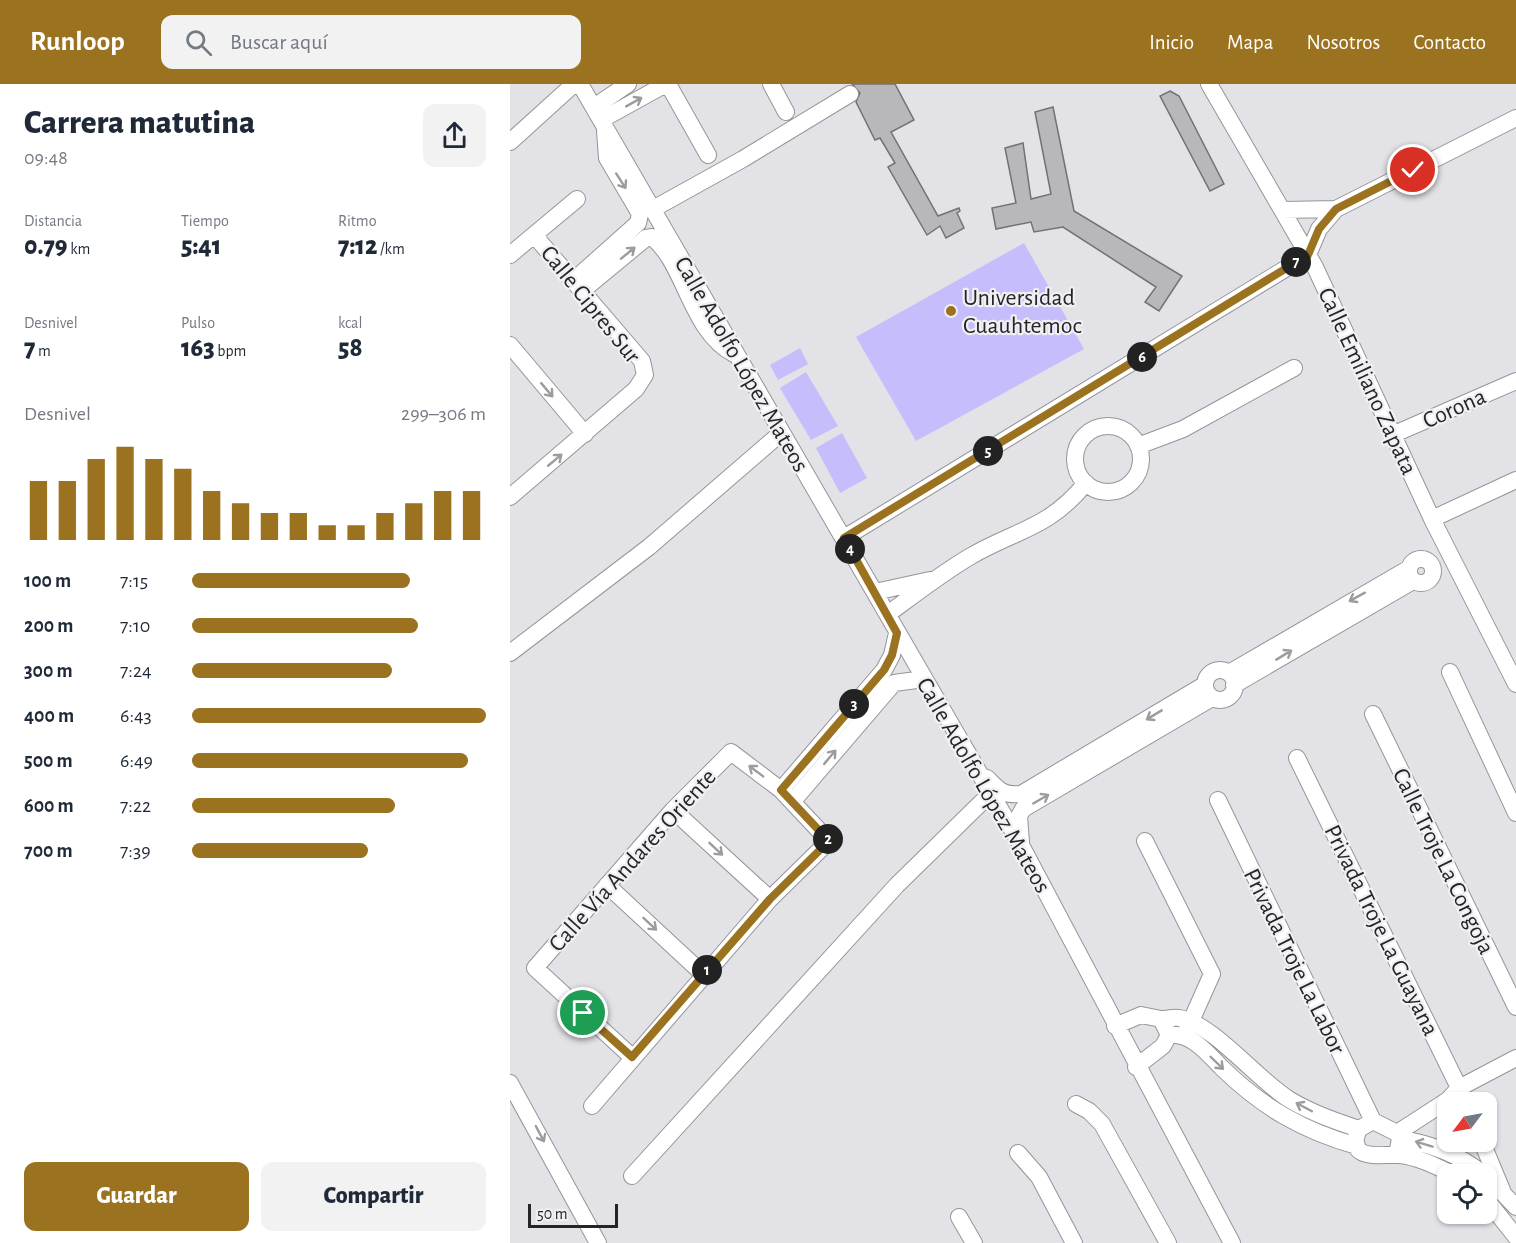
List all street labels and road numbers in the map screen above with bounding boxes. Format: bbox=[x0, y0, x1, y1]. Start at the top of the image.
street label: Calle Cipres Sur bbox=[536, 241, 645, 368]
street label: Calle Adolfo López Mateos bbox=[670, 253, 813, 476]
street label: Calle Emiliano Zapata bbox=[1313, 284, 1421, 479]
street label: Corona bbox=[1419, 384, 1490, 433]
street label: Calle Adolfo López Mateos bbox=[912, 674, 1055, 897]
street label: Calle Vía Andares Oriente bbox=[545, 765, 721, 957]
street label: Calle Troje La Congoja bbox=[1388, 765, 1498, 958]
street label: Privada Troje La Guayana bbox=[1320, 821, 1443, 1040]
street label: Privada Troje La Labor bbox=[1239, 865, 1349, 1058]

